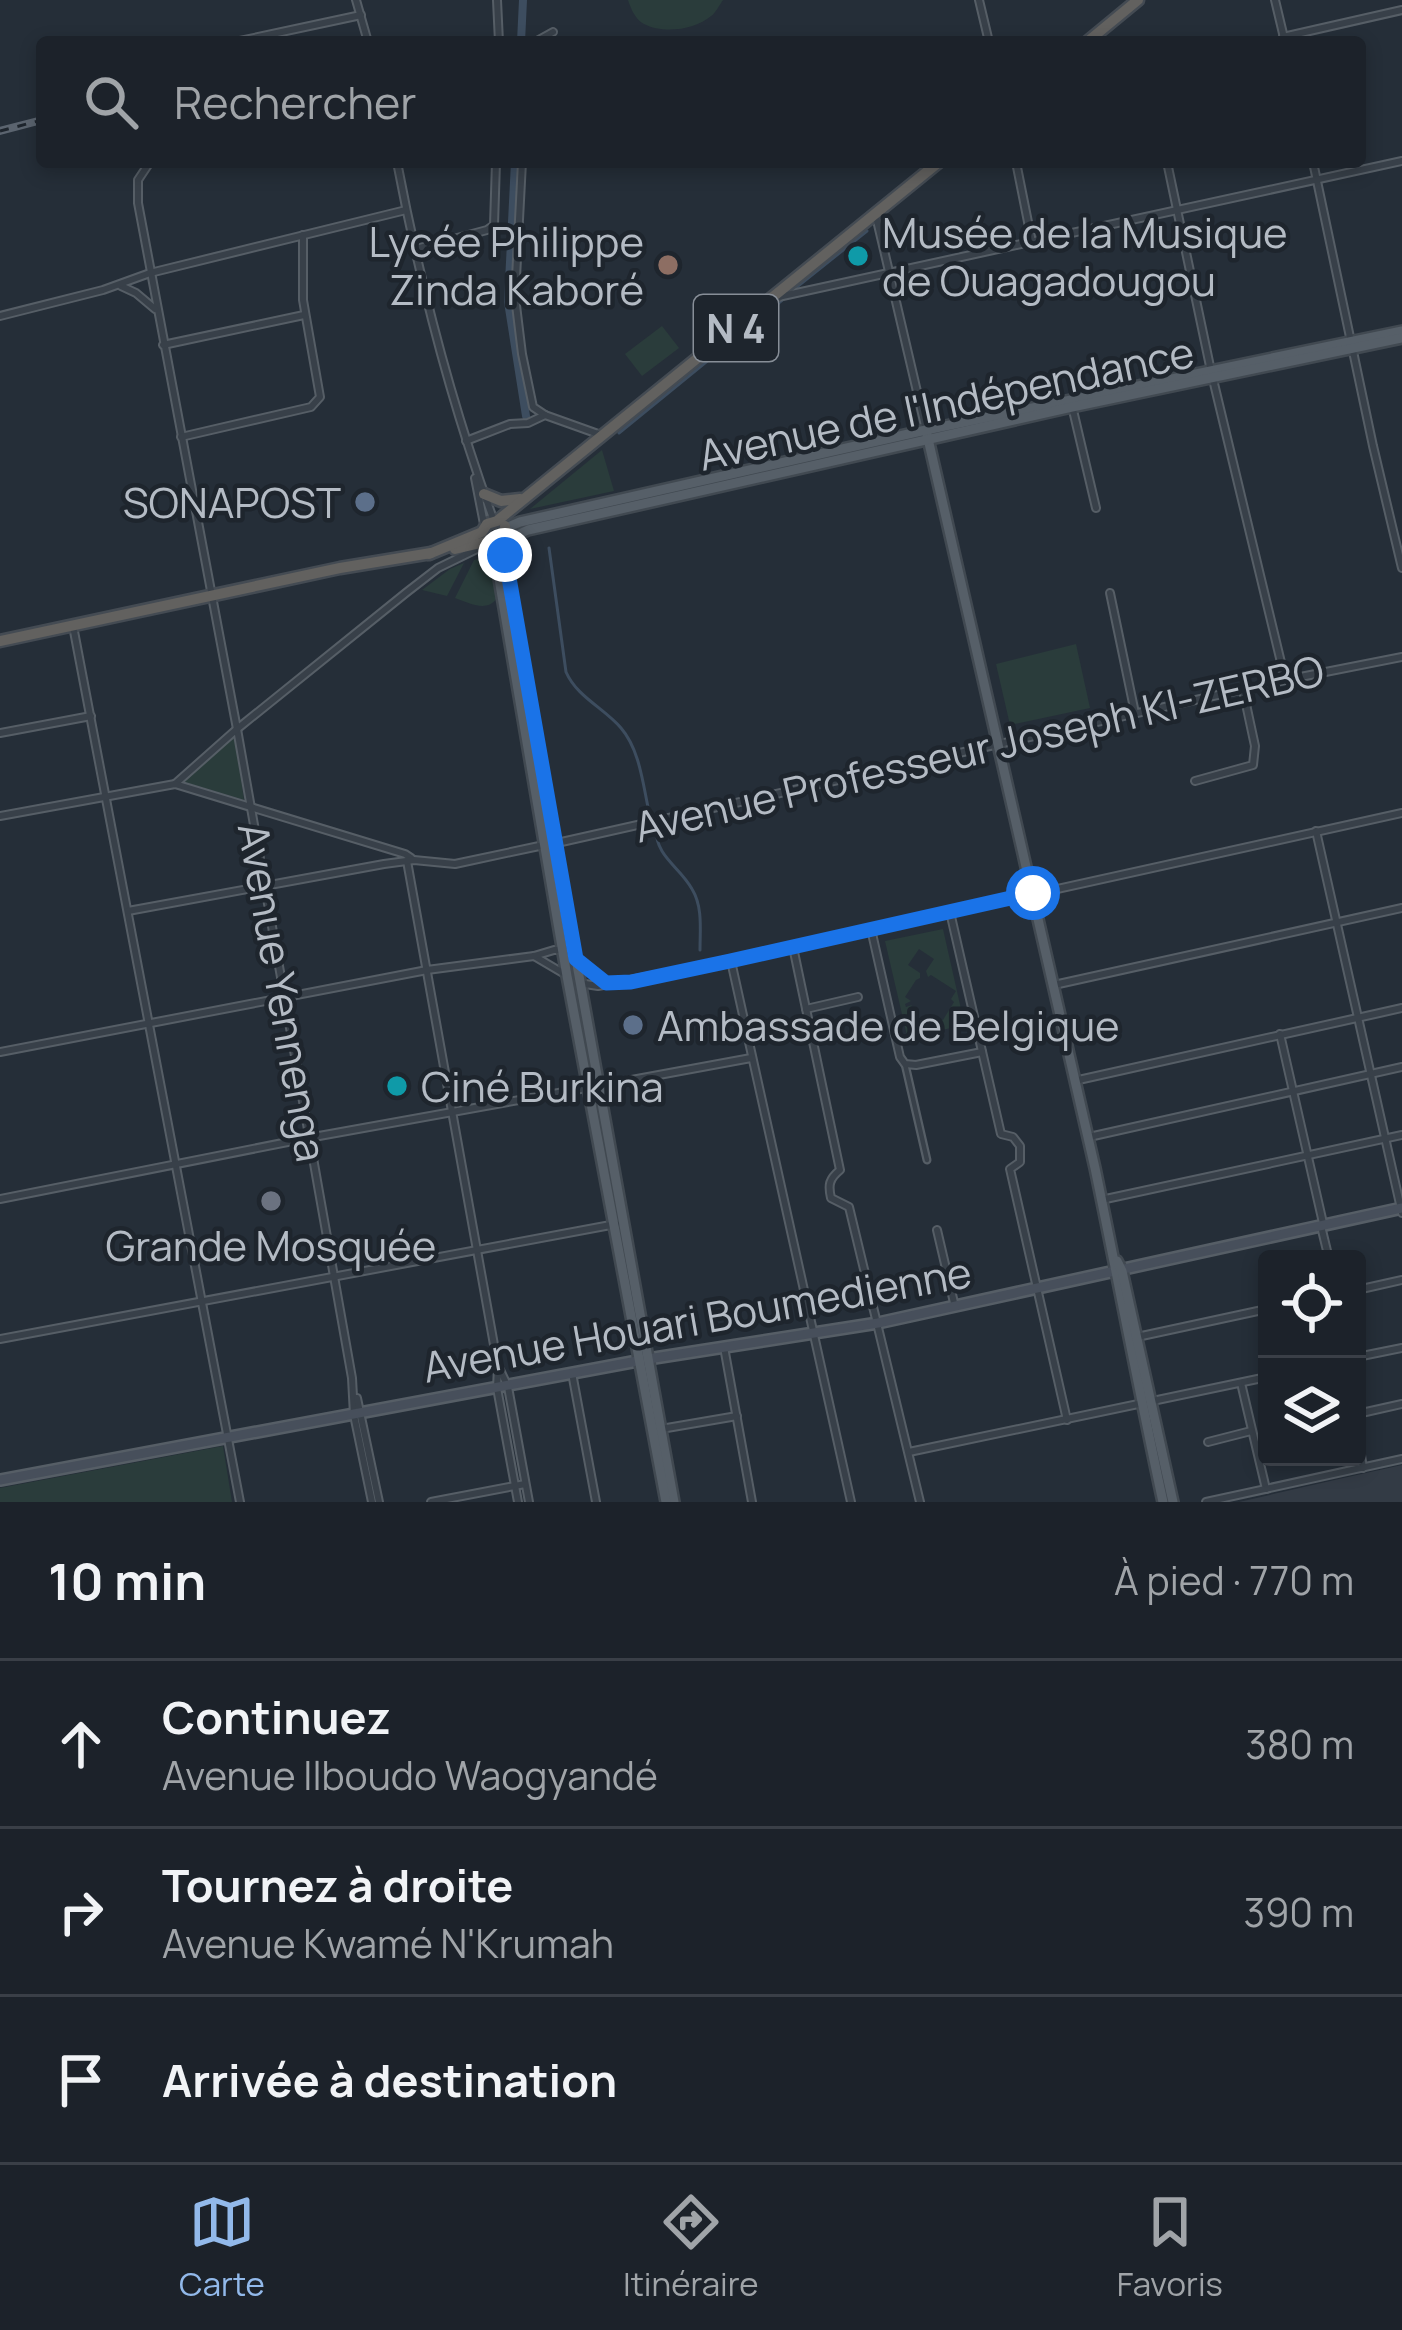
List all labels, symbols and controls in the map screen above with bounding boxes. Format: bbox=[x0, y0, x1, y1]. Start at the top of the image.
search box bbox=[36, 36, 1366, 168]
icon: search bbox=[78, 69, 144, 135]
text: Rechercher bbox=[174, 71, 417, 133]
place label: Musée de la Musique de Ouagadougou bbox=[882, 203, 1288, 309]
place label: Lycée Philippe Zinda Kaboré bbox=[369, 212, 644, 318]
marker: Musée de la Musique de Ouagadougou bbox=[845, 243, 871, 269]
marker: Lycée Philippe Zinda Kaboré bbox=[655, 252, 681, 278]
road number: N 4 bbox=[694, 295, 778, 361]
street label: Avenue de l'Indépendance bbox=[693, 322, 1199, 484]
place label: SONAPOST bbox=[123, 473, 341, 531]
marker: SONAPOST bbox=[352, 489, 378, 515]
route end bbox=[478, 528, 532, 582]
street label: Avenue Professeur Joseph KI-ZERBO bbox=[629, 640, 1329, 856]
street label: Avenue Yennenga bbox=[225, 818, 341, 1166]
route start bbox=[1006, 866, 1060, 920]
place label: Ambassade de Belgique bbox=[657, 996, 1120, 1054]
marker: Ambassade de Belgique bbox=[620, 1012, 646, 1038]
place label: Ciné Burkina bbox=[421, 1057, 664, 1115]
marker: Ciné Burkina bbox=[384, 1073, 410, 1099]
marker: Grande Mosquée bbox=[258, 1188, 284, 1214]
place label: Grande Mosquée bbox=[106, 1216, 436, 1274]
street label: Avenue Houari Boumedienne bbox=[418, 1242, 976, 1396]
map controls bbox=[1258, 1250, 1366, 1466]
button: locate bbox=[1258, 1250, 1366, 1358]
button: layers bbox=[1258, 1358, 1366, 1466]
text: 10 min bbox=[48, 1546, 206, 1615]
text: À pied · 770 m bbox=[1114, 1553, 1354, 1607]
text: Continuez bbox=[162, 1686, 391, 1748]
icon: ahead bbox=[48, 1711, 114, 1777]
text: 380 m bbox=[1245, 1717, 1354, 1771]
text: Avenue Ilboudo Waogyandé bbox=[162, 1748, 658, 1802]
text: Tournez à droite bbox=[162, 1854, 513, 1916]
icon: right bbox=[48, 1879, 114, 1945]
text: 390 m bbox=[1244, 1885, 1354, 1939]
text: Avenue Kwamé N'Krumah bbox=[162, 1916, 614, 1970]
icon: arrive bbox=[48, 2047, 114, 2113]
text: Arrivée à destination bbox=[162, 2049, 617, 2111]
tab: Carte bbox=[179, 2189, 265, 2306]
tab: Itinéraire bbox=[623, 2189, 759, 2306]
tab: Favoris bbox=[1117, 2189, 1223, 2306]

